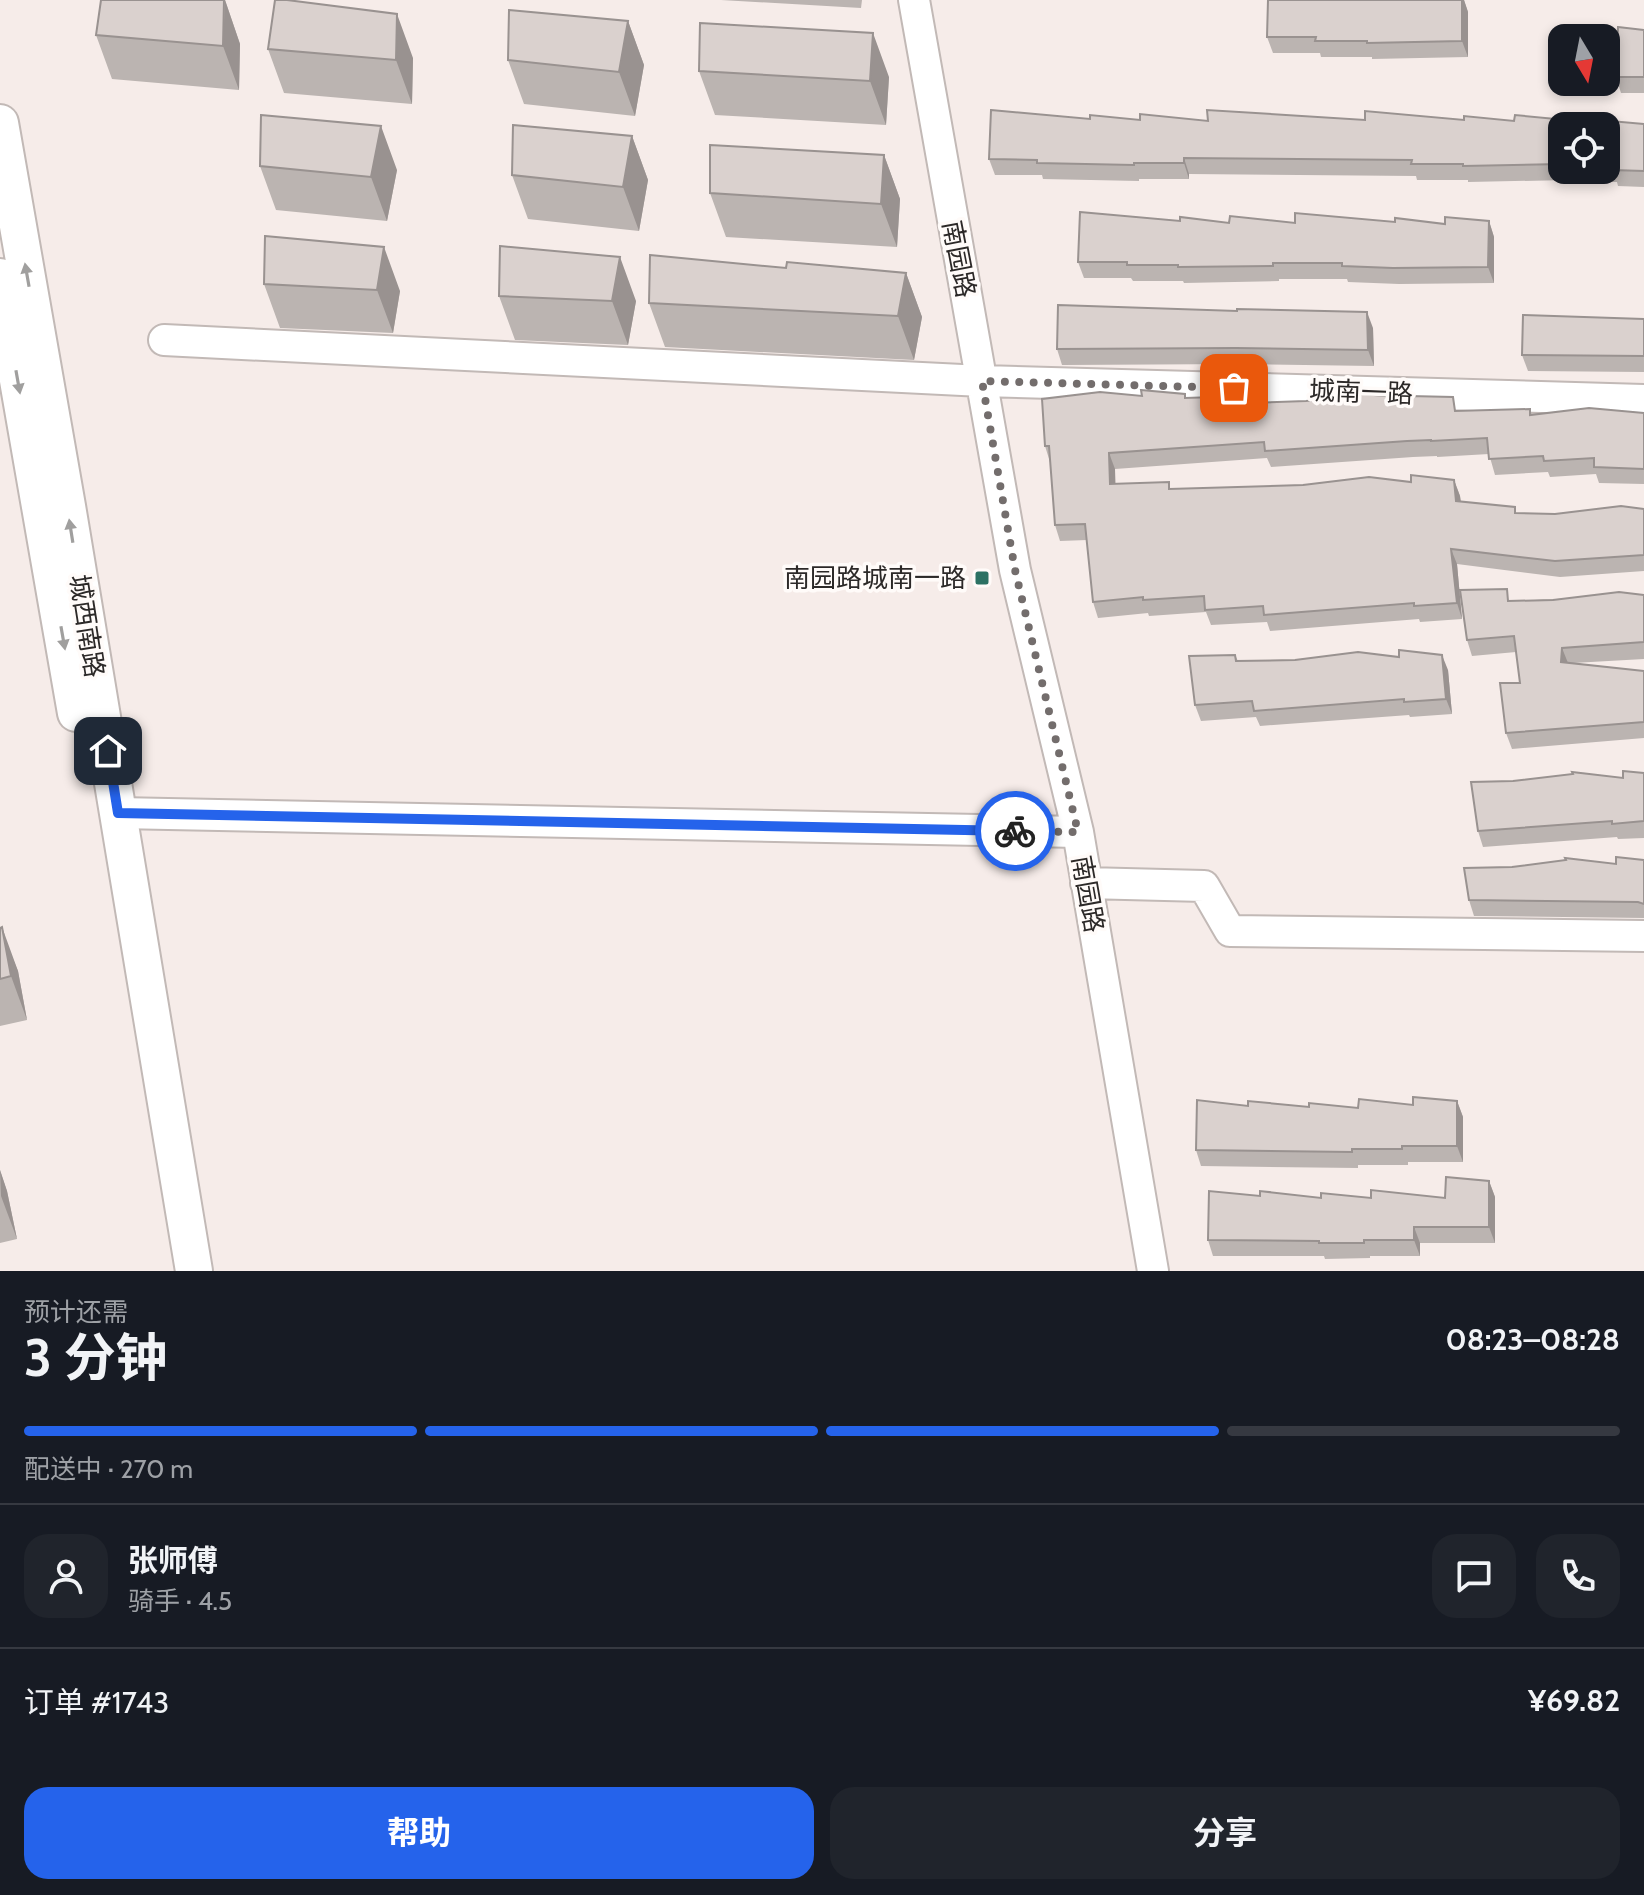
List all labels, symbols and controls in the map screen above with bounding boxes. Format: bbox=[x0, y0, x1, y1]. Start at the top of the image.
north arrow bbox=[1548, 24, 1620, 96]
map controls bbox=[1548, 24, 1620, 184]
button: locate bbox=[1548, 112, 1620, 184]
street label: 南园路 bbox=[936, 218, 982, 300]
one-way arrow bbox=[20, 262, 32, 287]
pin bbox=[1200, 354, 1268, 422]
icon: bag bbox=[1212, 366, 1256, 410]
one-way arrow bbox=[13, 369, 25, 394]
street label: 城南一路 bbox=[1308, 374, 1414, 410]
one-way arrow bbox=[65, 518, 77, 543]
place label: 南园路城南一路 bbox=[784, 562, 966, 594]
marker: 南园路城南一路 bbox=[973, 569, 991, 587]
street label: 城西南路 bbox=[63, 572, 111, 680]
one-way arrow bbox=[58, 625, 70, 650]
pin bbox=[74, 717, 142, 785]
icon: home bbox=[86, 729, 130, 773]
courier bbox=[975, 791, 1055, 871]
icon: bike bbox=[993, 809, 1037, 853]
street label: 南园路 bbox=[1065, 853, 1111, 935]
text: 预计还需 bbox=[24, 1296, 128, 1328]
text: 08:23–08:28 bbox=[1445, 1321, 1620, 1358]
text: 3 分钟 bbox=[24, 1326, 168, 1389]
text: 配送中 · 270 m bbox=[24, 1453, 193, 1485]
button: person bbox=[24, 1534, 108, 1618]
button: chat bbox=[1432, 1534, 1516, 1618]
button: phone bbox=[1536, 1534, 1620, 1618]
text: 张师傅 bbox=[128, 1542, 218, 1579]
text: 骑手 · 4.5 bbox=[128, 1585, 232, 1617]
text: ¥69.82 bbox=[1528, 1682, 1620, 1719]
text: 订单 #1743 bbox=[24, 1684, 169, 1721]
button: 帮助 bbox=[24, 1787, 814, 1879]
button: 分享 bbox=[830, 1787, 1620, 1879]

